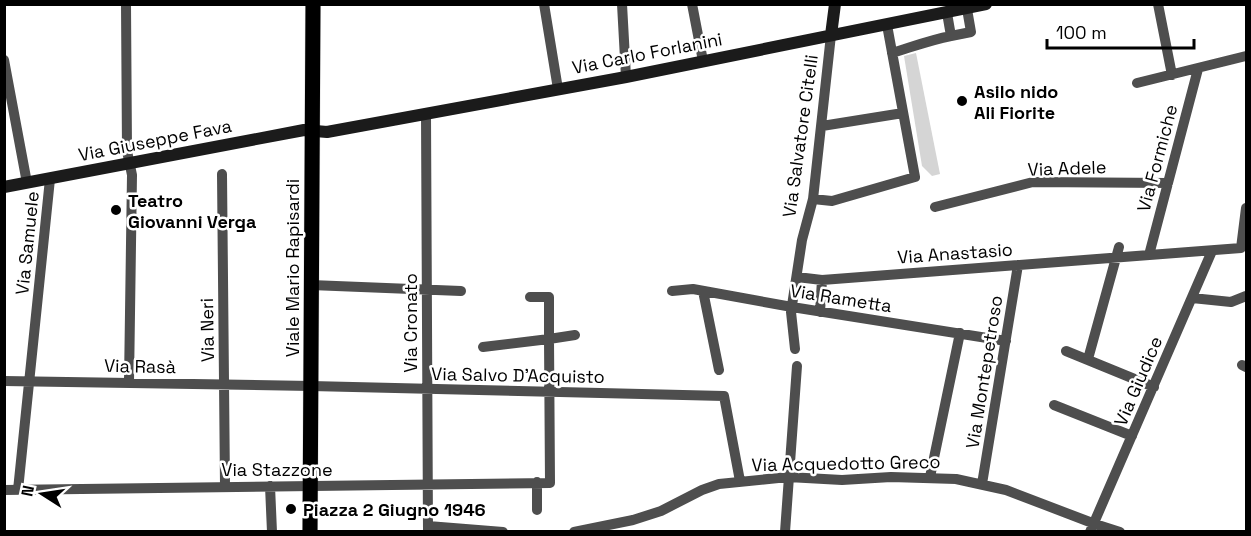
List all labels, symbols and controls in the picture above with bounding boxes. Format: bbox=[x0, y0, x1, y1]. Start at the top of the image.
scale bar bbox=[1047, 12, 1194, 50]
text: 100 m bbox=[1056, 21, 1107, 44]
street label: Via Carlo Forlanini bbox=[570, 27, 724, 79]
street label: Via Salvatore Citelli bbox=[777, 53, 823, 219]
place label: Asilo nido Ali Fiorite bbox=[974, 80, 1058, 124]
marker: Asilo nido Ali Fiorite bbox=[955, 94, 969, 108]
street label: Via Formiche bbox=[1132, 102, 1182, 214]
street label: Via Giuseppe Fava bbox=[76, 114, 234, 166]
street label: Via Adele bbox=[1027, 155, 1107, 181]
street label: Viale Mario Rapisardi bbox=[281, 179, 304, 357]
place label: Teatro Giovanni Verga bbox=[128, 189, 257, 233]
street label: Via Samuele bbox=[10, 190, 44, 296]
marker: Teatro Giovanni Verga bbox=[109, 203, 123, 217]
street label: Via Anastasio bbox=[896, 237, 1014, 269]
street label: Via Cronato bbox=[399, 273, 422, 373]
street label: Via Rametta bbox=[788, 279, 894, 317]
street label: Via Montepetroso bbox=[961, 294, 1007, 450]
street label: Via Neri bbox=[195, 298, 219, 362]
street label: Via Giudice bbox=[1109, 333, 1167, 429]
street label: Via Rasà bbox=[104, 354, 176, 378]
street label: Via Salvo D'Acquisto bbox=[431, 362, 605, 388]
street label: Via Acquedotto Greco bbox=[751, 450, 941, 476]
street label: Via Stazzone bbox=[221, 458, 333, 481]
north arrow bbox=[12, 464, 72, 524]
text: N bbox=[16, 484, 39, 498]
place label: Piazza 2 Giugno 1946 bbox=[303, 498, 486, 521]
marker: Piazza 2 Giugno 1946 bbox=[284, 502, 298, 516]

